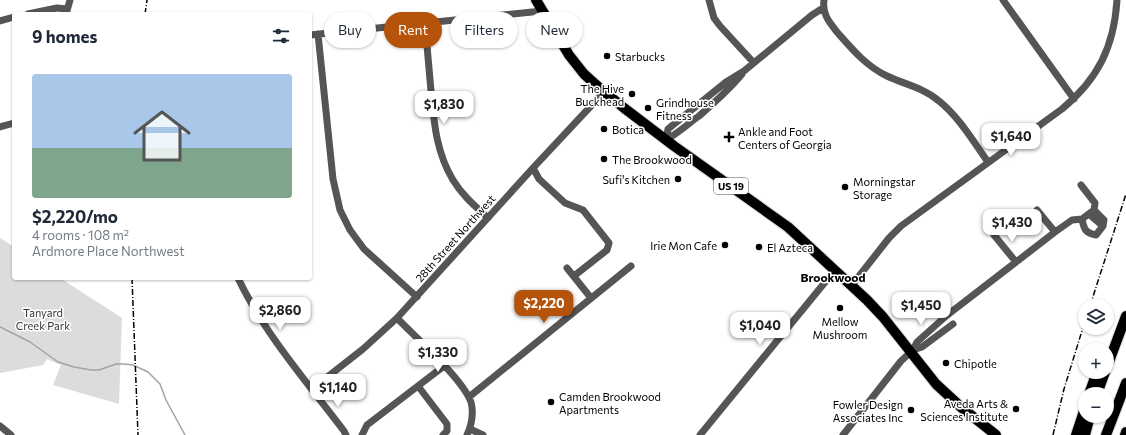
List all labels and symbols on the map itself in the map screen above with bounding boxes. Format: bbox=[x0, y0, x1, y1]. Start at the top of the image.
place label: Starbucks bbox=[615, 50, 665, 63]
marker: Starbucks bbox=[602, 51, 612, 61]
place label: The Hive Buckhead bbox=[575, 82, 624, 108]
marker: The Hive Buckhead bbox=[627, 89, 637, 99]
pin: $1,830 bbox=[411, 91, 477, 125]
place label: Grindhouse Fitness bbox=[656, 96, 714, 122]
marker: Grindhouse Fitness bbox=[643, 103, 653, 113]
place label: Botica bbox=[612, 123, 644, 136]
pin: $1,640 bbox=[978, 123, 1044, 157]
marker: Botica bbox=[599, 124, 609, 134]
place label: Ankle and Foot Centers of Georgia bbox=[738, 125, 832, 151]
marker: Ankle and Foot Centers of Georgia bbox=[723, 131, 735, 143]
place label: The Brookwood bbox=[612, 153, 692, 166]
marker: The Brookwood bbox=[599, 154, 609, 164]
place label: Sufi's Kitchen bbox=[602, 173, 670, 186]
marker: Sufi's Kitchen bbox=[673, 174, 683, 184]
place label: Morningstar Storage bbox=[853, 175, 916, 201]
road number: US 19 bbox=[714, 178, 748, 194]
marker: Morningstar Storage bbox=[840, 182, 850, 192]
street label: 28th Street Northwest bbox=[412, 191, 498, 284]
pin: $1,430 bbox=[979, 209, 1045, 243]
place label: Irie Mon Cafe bbox=[650, 239, 717, 252]
marker: Irie Mon Cafe bbox=[720, 240, 730, 250]
place label: El Azteca bbox=[767, 241, 813, 254]
marker: El Azteca bbox=[754, 242, 764, 252]
district label: Brookwood bbox=[800, 270, 866, 284]
pin: $2,220 bbox=[511, 290, 577, 324]
pin: $1,450 bbox=[888, 292, 954, 326]
pin: $2,860 bbox=[247, 297, 313, 331]
marker: Mellow Mushroom bbox=[835, 303, 845, 313]
park label: Tanyard Creek Park bbox=[16, 306, 70, 332]
pin: $1,040 bbox=[727, 312, 793, 346]
place label: Mellow Mushroom bbox=[813, 315, 867, 341]
pin: $1,330 bbox=[405, 339, 471, 373]
place label: Chipotle bbox=[954, 357, 997, 370]
marker: Chipotle bbox=[941, 358, 951, 368]
pin: $1,140 bbox=[305, 374, 371, 408]
place label: Camden Brookwood Apartments bbox=[559, 390, 661, 416]
marker: Camden Brookwood Apartments bbox=[546, 397, 556, 407]
place label: Aveda Arts & Sciences Institute bbox=[920, 397, 1008, 423]
place label: Fowler Design Associates Inc bbox=[833, 398, 903, 424]
marker: Aveda Arts & Sciences Institute bbox=[1011, 404, 1021, 414]
marker: Fowler Design Associates Inc bbox=[906, 405, 916, 415]

